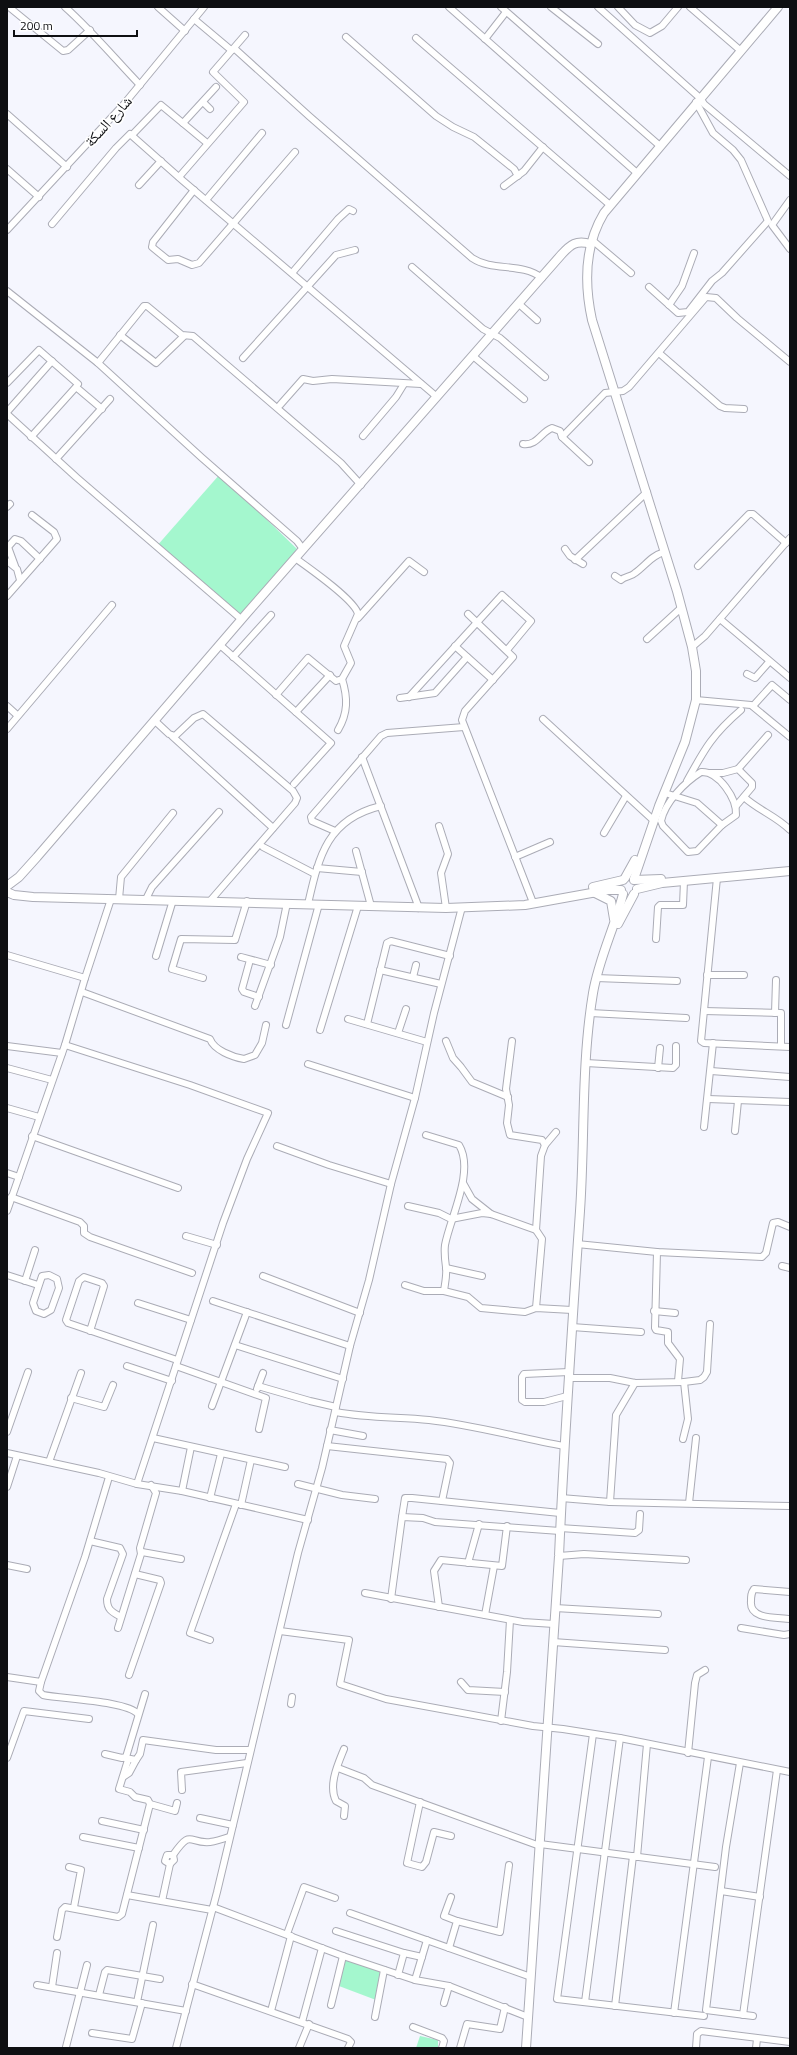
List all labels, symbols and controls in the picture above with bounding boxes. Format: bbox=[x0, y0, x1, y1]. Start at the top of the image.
scale bar bbox=[14, 12, 137, 38]
text: 200 m bbox=[20, 16, 53, 35]
street label: شارع السكة bbox=[79, 90, 137, 152]

